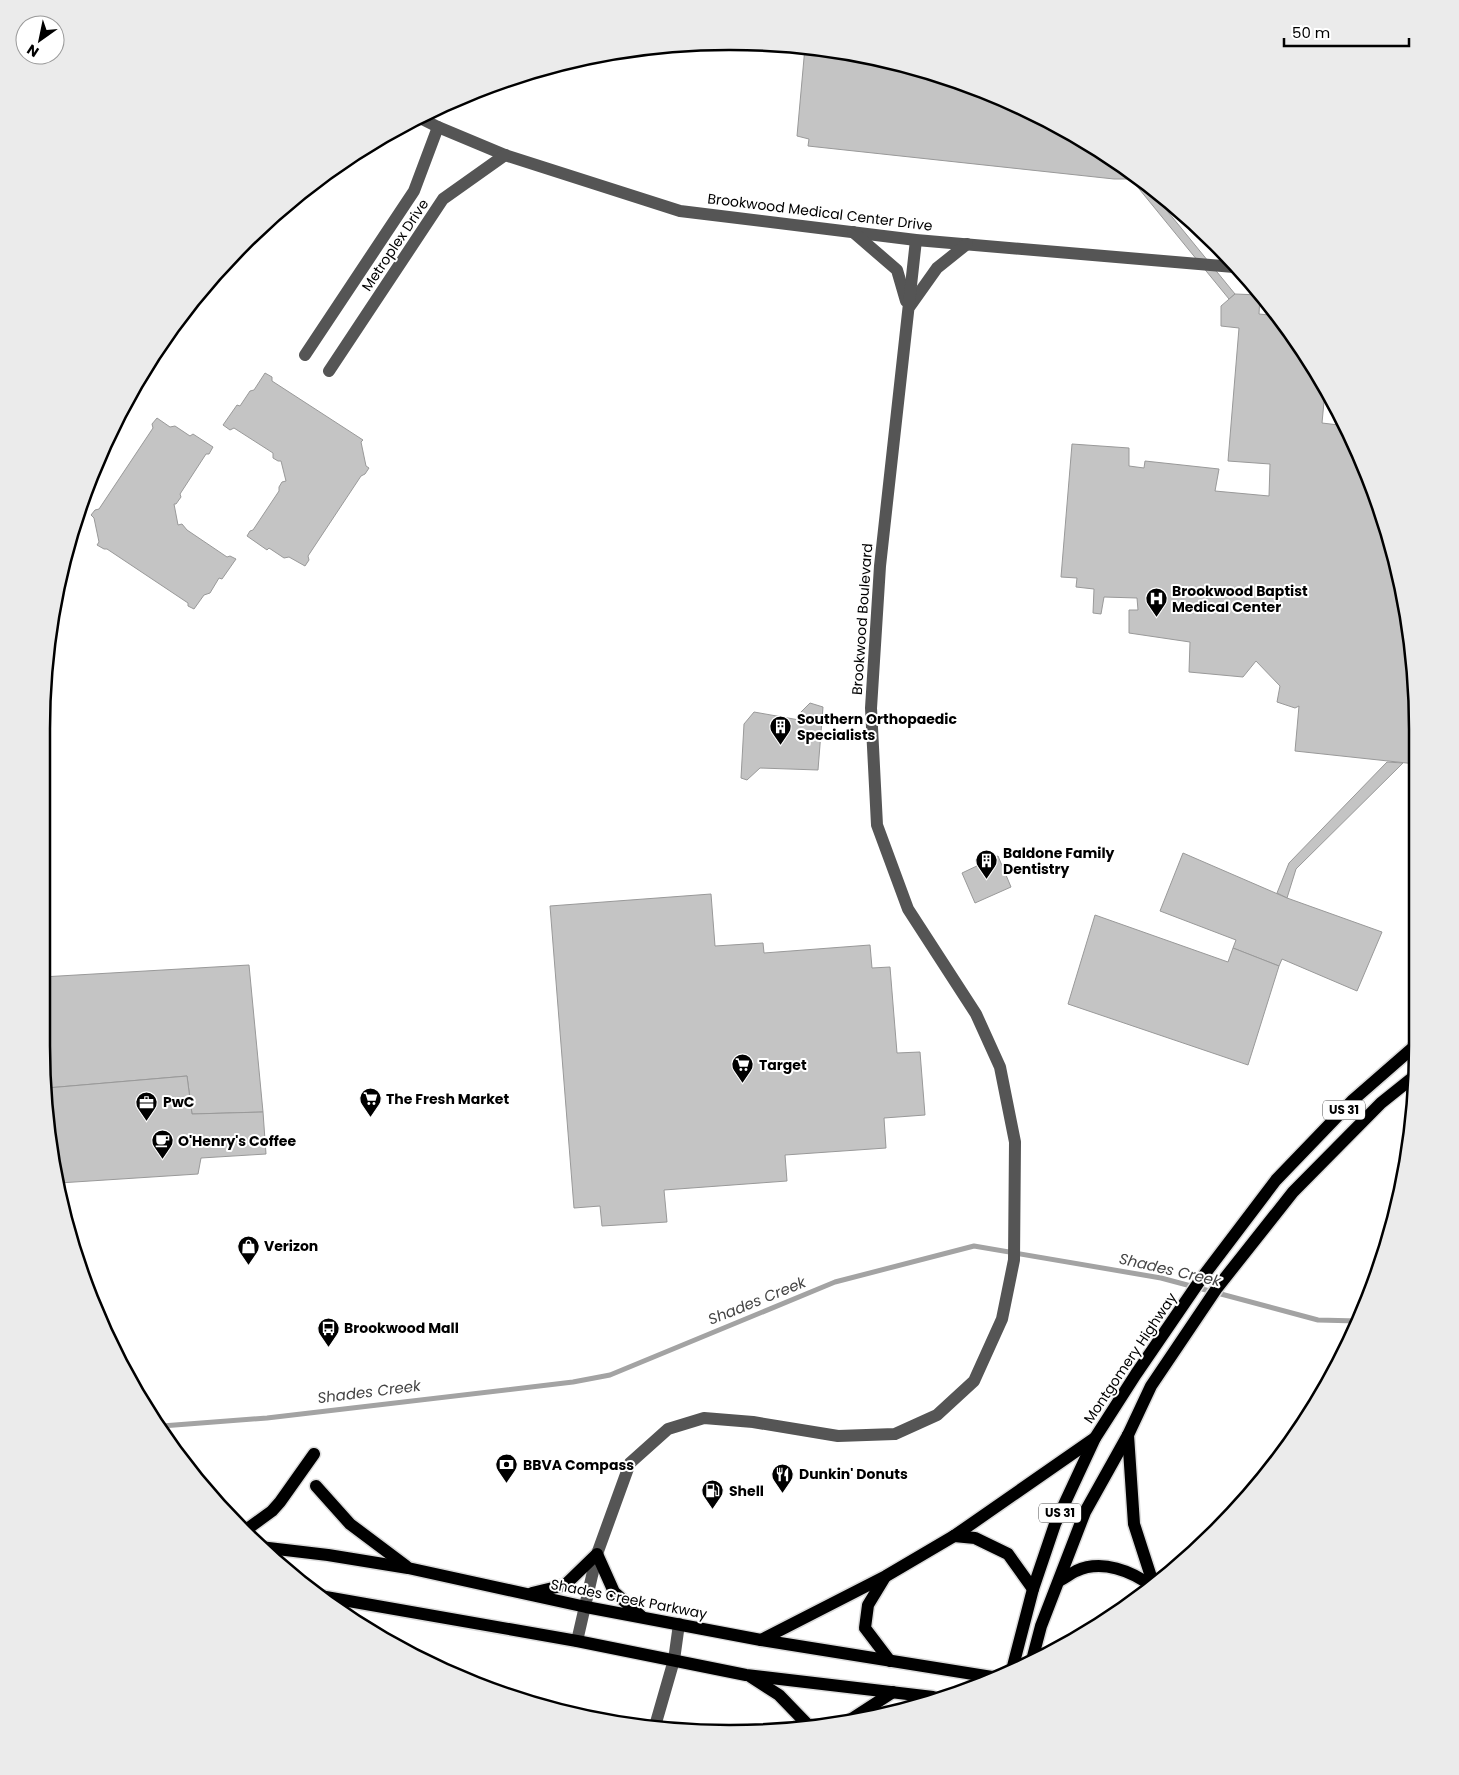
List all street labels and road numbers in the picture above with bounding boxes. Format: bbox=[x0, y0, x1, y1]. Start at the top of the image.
street label: Brookwood Medical Center Drive bbox=[706, 188, 934, 236]
street label: Metroplex Drive bbox=[357, 195, 433, 295]
street label: Brookwood Boulevard bbox=[847, 542, 877, 696]
road number: US 31 bbox=[1323, 1100, 1365, 1120]
street label: Montgomery Highway bbox=[1079, 1289, 1181, 1427]
road number: US 31 bbox=[1039, 1504, 1081, 1522]
street label: Shades Creek Parkway bbox=[549, 1574, 709, 1624]

